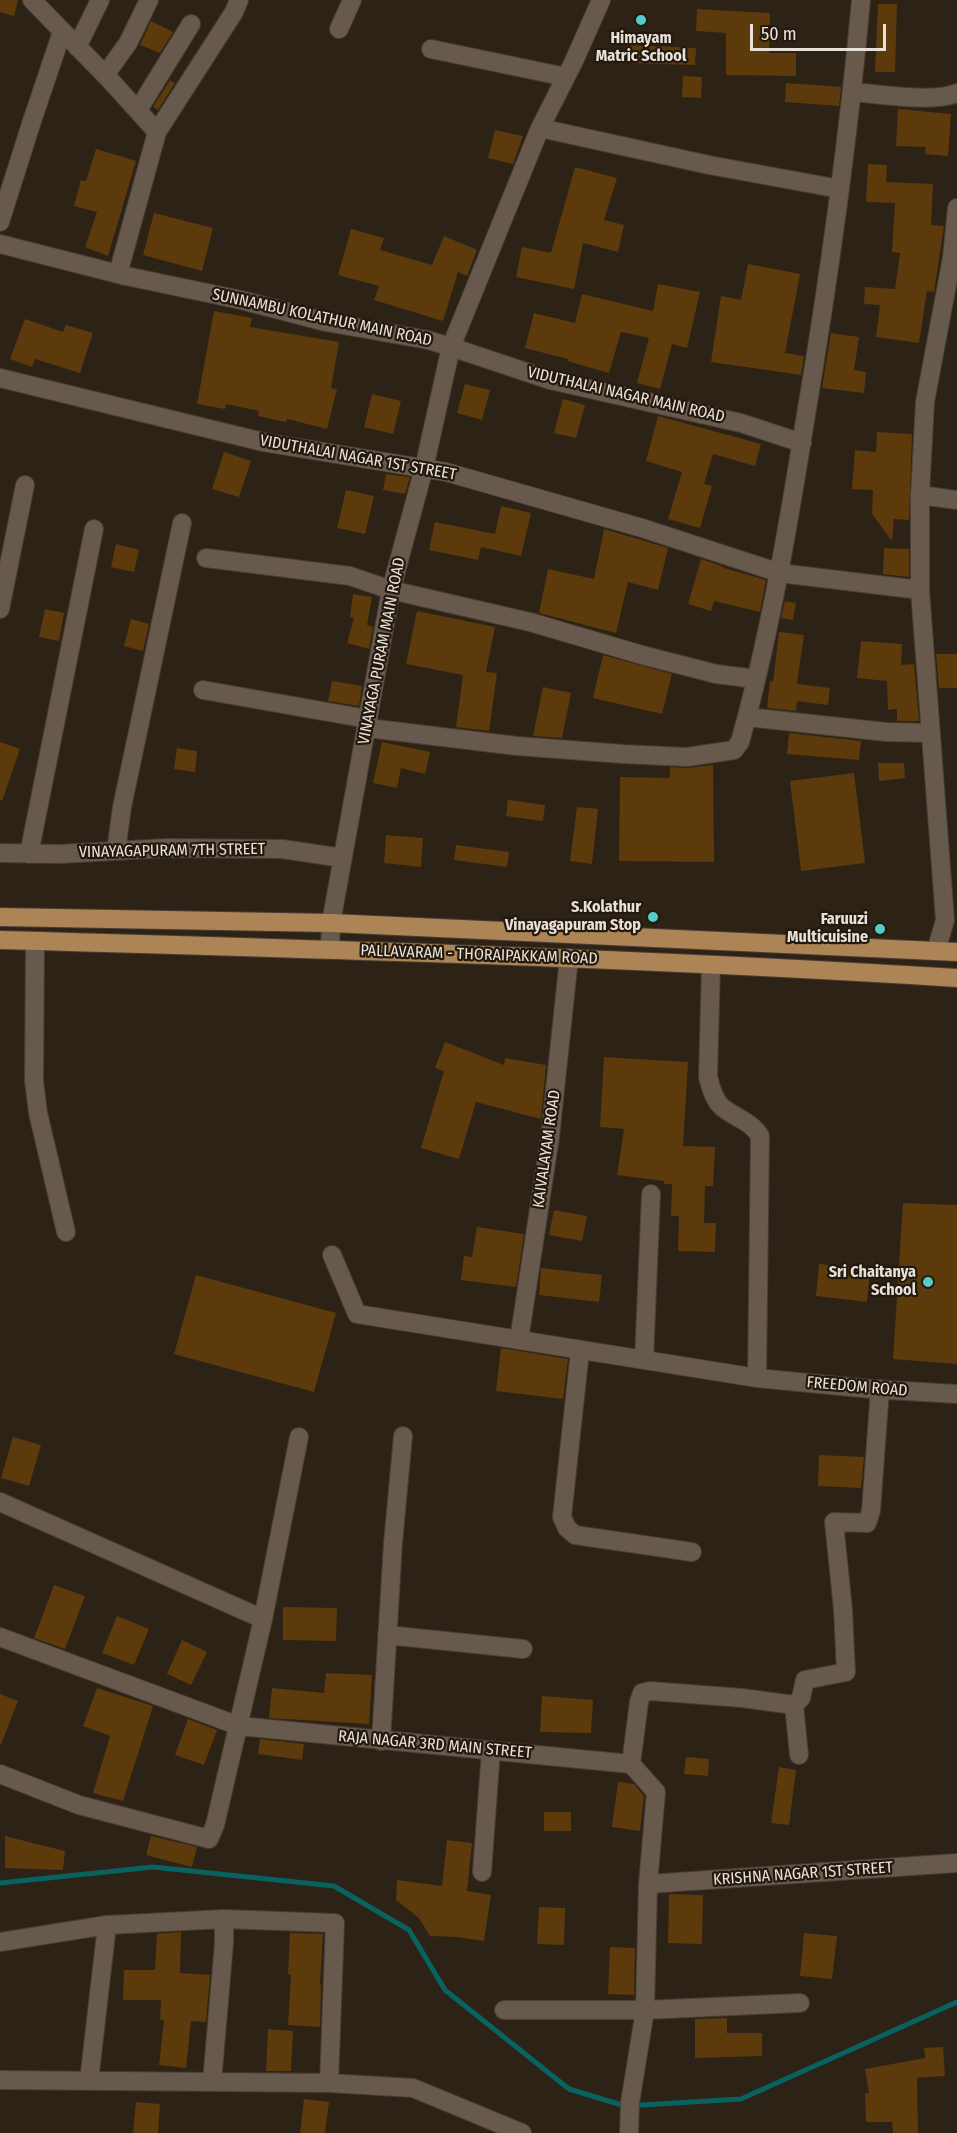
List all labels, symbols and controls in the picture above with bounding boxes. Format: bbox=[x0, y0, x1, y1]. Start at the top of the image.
scale bar bbox=[753, 12, 890, 50]
marker: Himayam Matric School bbox=[634, 13, 648, 27]
text: 50 m bbox=[761, 23, 797, 45]
place label: Himayam Matric School bbox=[596, 29, 686, 67]
street label: SUNNAMBU KOLATHUR MAIN ROAD bbox=[210, 285, 434, 351]
street label: VIDUTHALAI NAGAR MAIN ROAD bbox=[526, 363, 726, 427]
street label: VIDUTHALAI NAGAR 1ST STREET bbox=[258, 431, 458, 485]
street label: VINAYAGA PURAM MAIN ROAD bbox=[354, 556, 410, 746]
street label: VINAYAGAPURAM 7TH STREET bbox=[79, 840, 265, 862]
place label: S.Kolathur Vinayagapuram Stop bbox=[505, 898, 641, 936]
marker: S.Kolathur Vinayagapuram Stop bbox=[646, 910, 660, 924]
place label: Faruuzi Multicuisine bbox=[787, 910, 868, 948]
marker: Faruuzi Multicuisine bbox=[873, 922, 887, 936]
street label: PALLAVARAM - THORAIPAKKAM ROAD bbox=[360, 941, 598, 969]
street label: KAIVALAYAM ROAD bbox=[529, 1089, 565, 1209]
place label: Sri Chaitanya School bbox=[829, 1263, 916, 1301]
marker: Sri Chaitanya School bbox=[921, 1275, 935, 1289]
street label: FREEDOM ROAD bbox=[806, 1373, 908, 1401]
street label: RAJA NAGAR 3RD MAIN STREET bbox=[337, 1727, 533, 1763]
street label: KRISHNA NAGAR 1ST STREET bbox=[713, 1858, 893, 1890]

